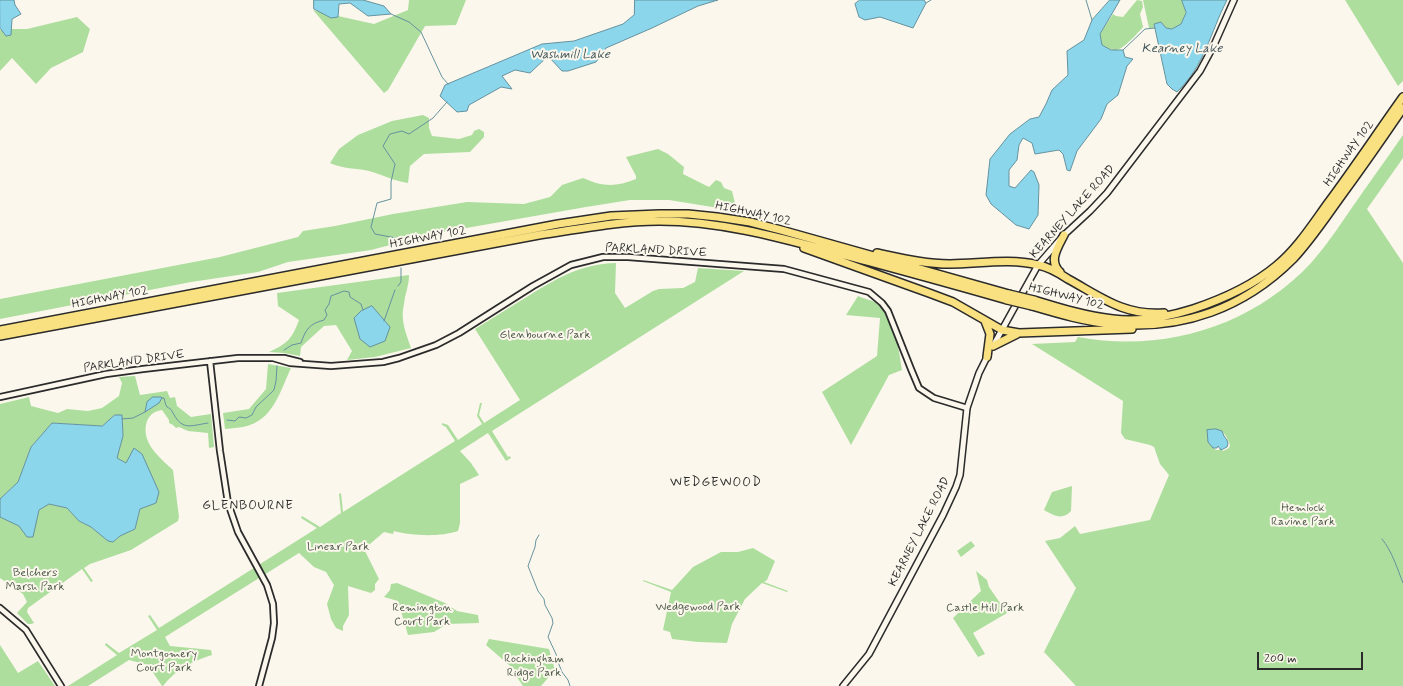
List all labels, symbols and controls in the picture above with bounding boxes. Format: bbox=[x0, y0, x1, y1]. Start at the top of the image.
water label: Kearney Lake bbox=[1142, 41, 1222, 57]
water label: Washmill Lake bbox=[530, 47, 610, 63]
street label: HIGHWAY 102 bbox=[1321, 118, 1377, 190]
street label: KEARNEY LAKE ROAD bbox=[1027, 162, 1119, 262]
street label: HIGHWAY 102 bbox=[714, 199, 792, 229]
street label: HIGHWAY 102 bbox=[389, 224, 467, 252]
street label: PARKLAND DRIVE bbox=[605, 241, 707, 261]
street label: HIGHWAY 102 bbox=[1027, 281, 1105, 313]
street label: HIGHWAY 102 bbox=[71, 284, 149, 312]
park label: Glenbourne Park bbox=[500, 328, 590, 342]
street label: PARKLAND DRIVE bbox=[83, 348, 185, 376]
district label: WEDGEWOOD bbox=[670, 475, 762, 491]
street label: KEARNEY LAKE ROAD bbox=[886, 475, 954, 589]
district label: GLENBOURNE bbox=[203, 498, 293, 514]
park label: Hemlock Ravine Park bbox=[1271, 501, 1335, 529]
park label: Linear Park bbox=[307, 540, 369, 554]
park label: Belchers Marsh Park bbox=[6, 566, 64, 594]
park label: Wedgewood Park bbox=[656, 600, 740, 614]
park label: Remington Court Park bbox=[392, 601, 452, 629]
park label: Castle Hill Park bbox=[946, 601, 1024, 615]
scale bar bbox=[1259, 644, 1365, 670]
park label: Montgomery Court Park bbox=[131, 647, 197, 675]
text: 200 m bbox=[1264, 651, 1297, 667]
park label: Rockingham Ridge Park bbox=[504, 652, 564, 680]

